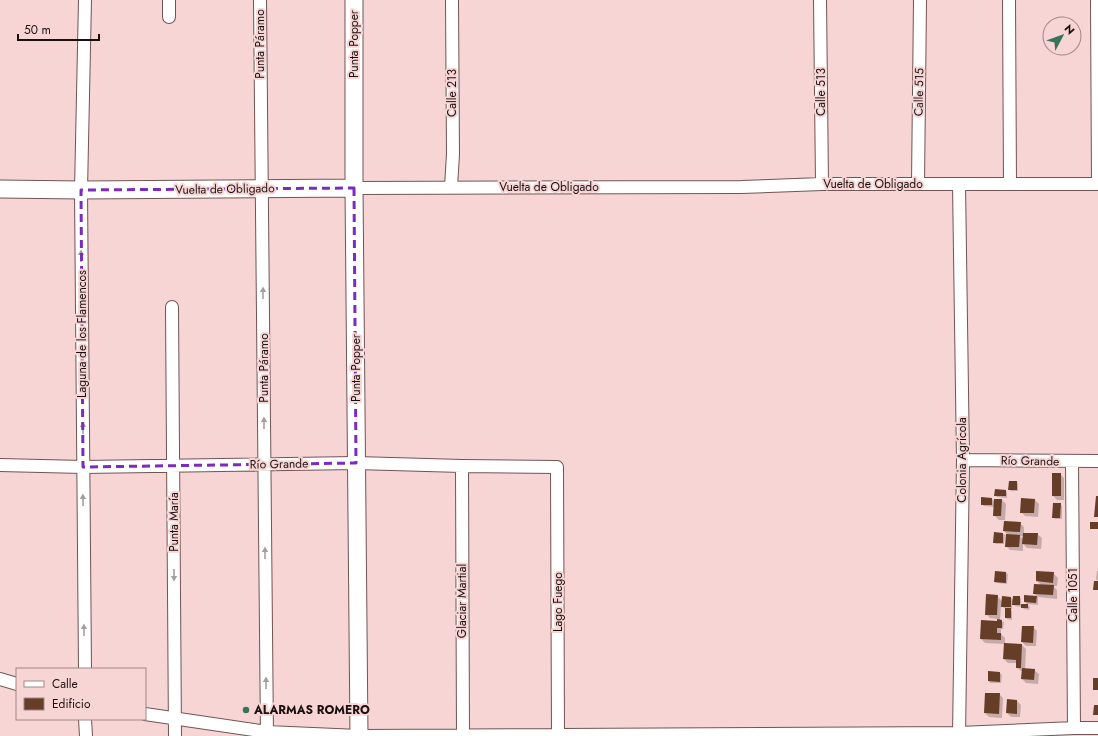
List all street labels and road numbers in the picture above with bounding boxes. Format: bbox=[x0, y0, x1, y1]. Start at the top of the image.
street label: Punta Páramo bbox=[251, 9, 269, 79]
street label: Punta Popper bbox=[345, 9, 363, 78]
street label: Calle 513 bbox=[812, 68, 830, 116]
street label: Calle 515 bbox=[910, 68, 928, 116]
street label: Calle 213 bbox=[443, 69, 461, 117]
street label: Vuelta de Obligado bbox=[823, 175, 923, 193]
street label: Vuelta de Obligado bbox=[499, 178, 599, 196]
street label: Vuelta de Obligado bbox=[175, 179, 275, 199]
street label: Laguna de los Flamencos bbox=[73, 270, 91, 398]
street label: Punta Páramo bbox=[255, 333, 273, 403]
street label: Punta Popper bbox=[347, 333, 365, 402]
street label: Colonia Agrícola bbox=[953, 417, 971, 503]
street label: Río Grande bbox=[1001, 451, 1059, 471]
street label: Río Grande bbox=[250, 454, 308, 474]
street label: Punta María bbox=[165, 492, 183, 552]
street label: Glaciar Martial bbox=[453, 564, 471, 638]
street label: Calle 1051 bbox=[1064, 568, 1082, 622]
street label: Lago Fuego bbox=[549, 572, 567, 632]

